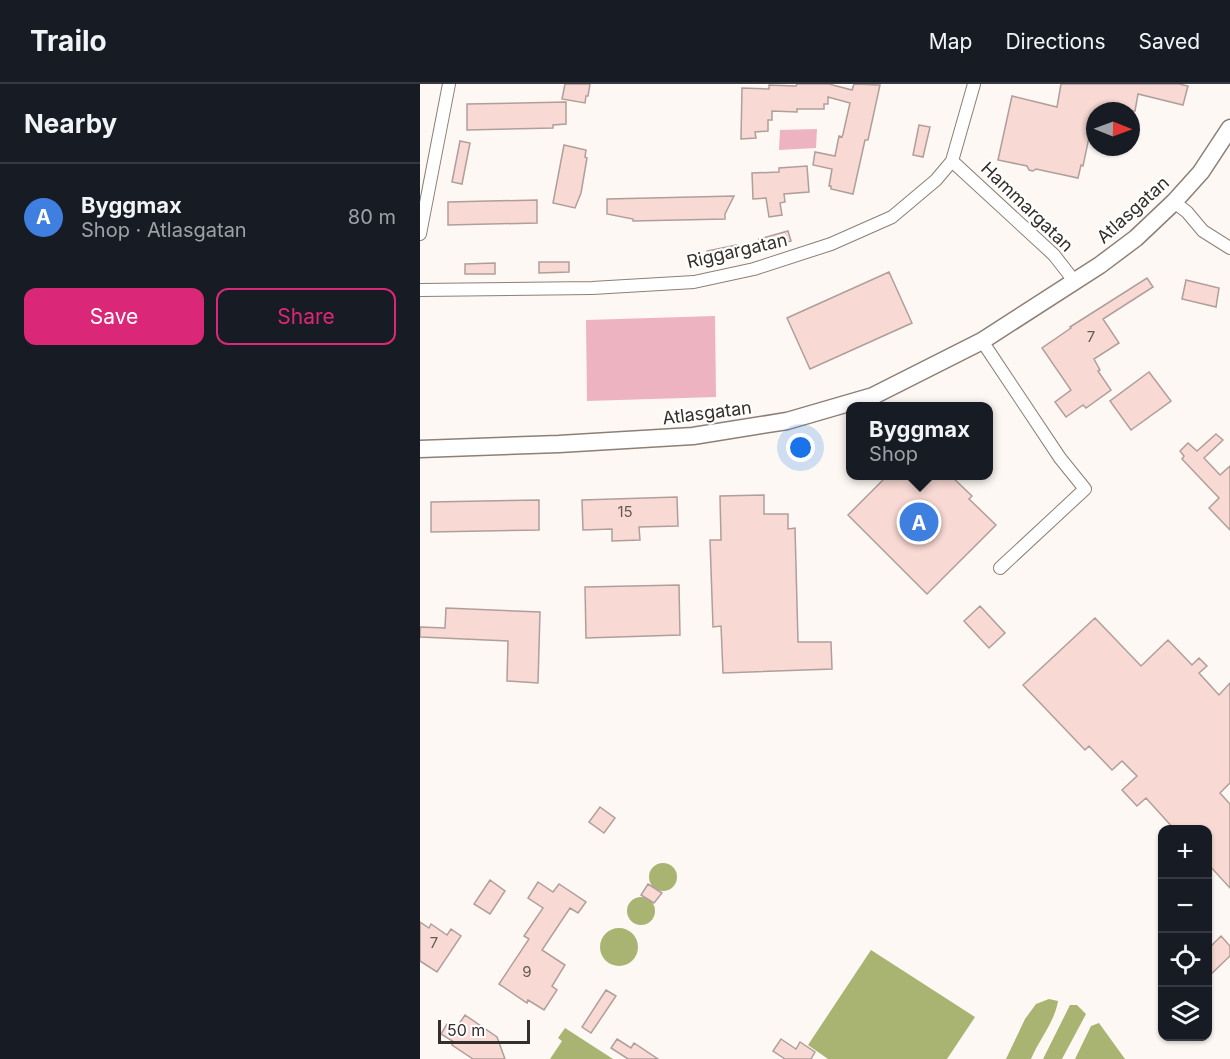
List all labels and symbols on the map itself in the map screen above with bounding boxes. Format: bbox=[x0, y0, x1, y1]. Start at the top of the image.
north arrow bbox=[1086, 102, 1140, 156]
street label: Hammargatan bbox=[977, 158, 1078, 256]
street label: Atlasgatan bbox=[1092, 172, 1173, 247]
street label: Riggargatan bbox=[685, 229, 789, 272]
house number: 7 bbox=[1087, 327, 1095, 346]
street label: Atlasgatan bbox=[661, 397, 753, 428]
your location bbox=[786, 433, 815, 462]
pin: A bbox=[900, 500, 938, 544]
house number: 15 bbox=[617, 502, 633, 521]
house number: 7 bbox=[430, 933, 438, 952]
house number: 9 bbox=[522, 962, 532, 981]
scale bar bbox=[438, 1017, 530, 1044]

